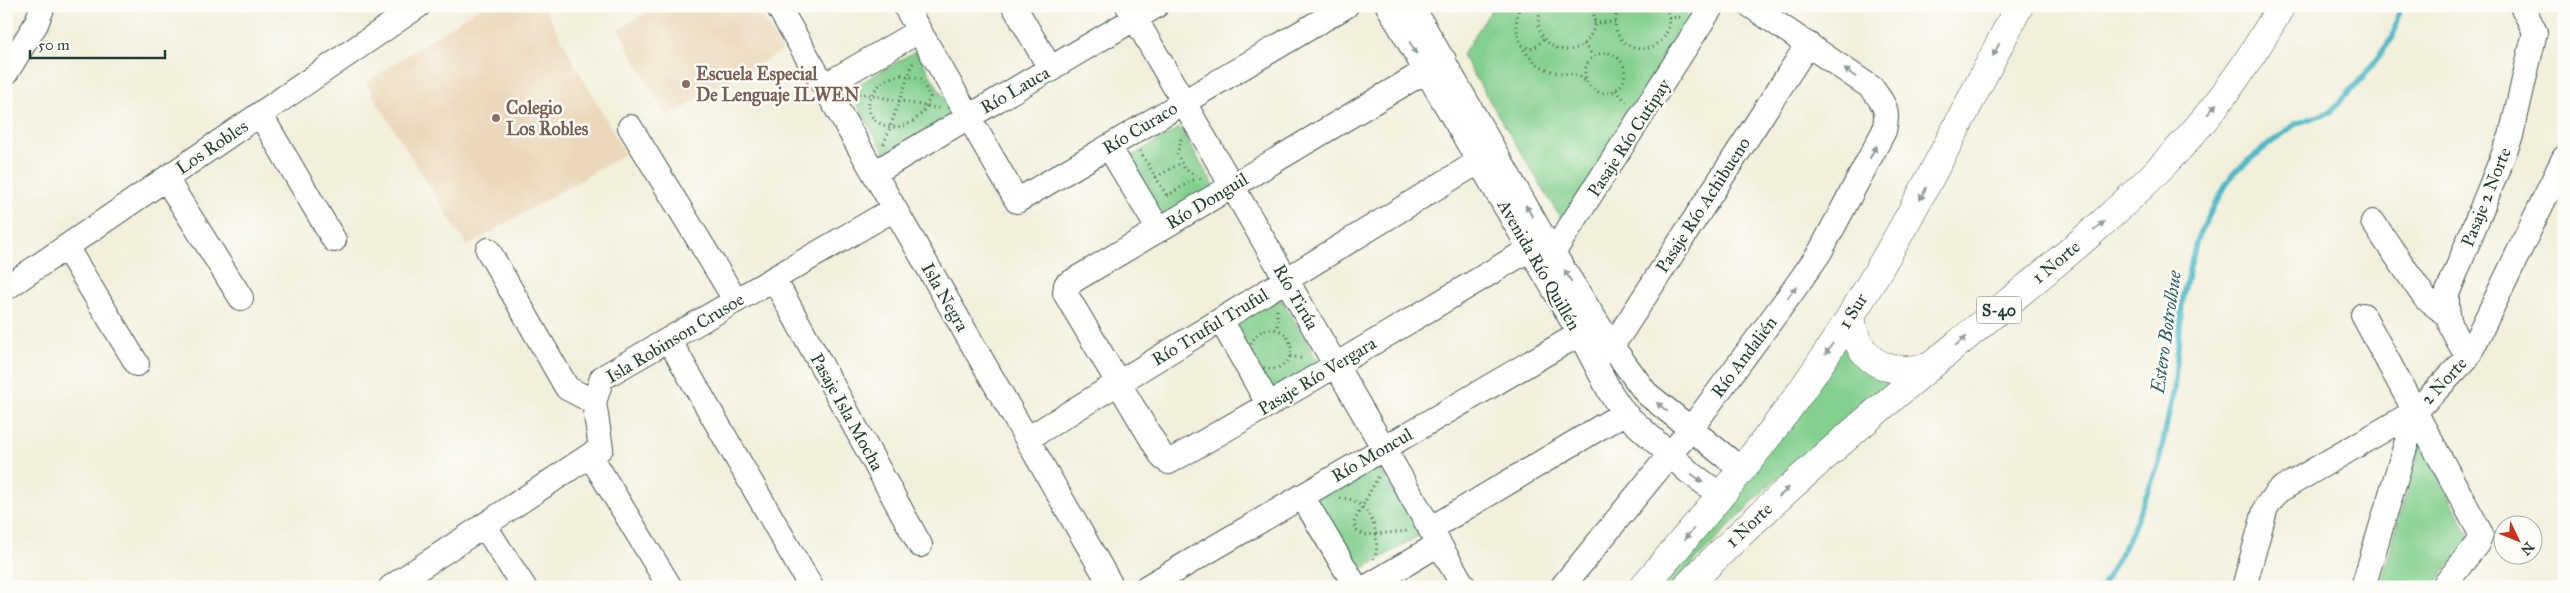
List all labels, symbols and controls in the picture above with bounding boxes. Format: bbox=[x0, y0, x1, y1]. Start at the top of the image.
scale bar bbox=[30, 28, 165, 60]
text: 50 m bbox=[38, 36, 70, 54]
one-way arrow bbox=[1408, 42, 1417, 55]
one-way arrow bbox=[1992, 42, 2000, 57]
street label: Río Lauca bbox=[976, 61, 1054, 119]
place label: Escuela Especial De Lenguaje ILWEN bbox=[696, 63, 860, 107]
one-way arrow bbox=[1843, 68, 1857, 78]
street label: Pasaje Río Cutipay bbox=[1583, 74, 1676, 201]
marker: Escuela Especial De Lenguaje ILWEN bbox=[680, 78, 692, 90]
place label: Colegio Los Robles bbox=[506, 97, 589, 140]
street label: Río Curaco bbox=[1098, 97, 1182, 159]
one-way arrow bbox=[2207, 103, 2218, 116]
marker: Colegio Los Robles bbox=[490, 112, 502, 124]
street label: Los Robles bbox=[172, 115, 252, 179]
street label: Pasaje Río Achibueno bbox=[1651, 133, 1755, 277]
street label: Pasaje 2 Norte bbox=[2456, 144, 2516, 250]
one-way arrow bbox=[1869, 145, 1877, 159]
street label: Río Donguil bbox=[1162, 168, 1253, 235]
one-way arrow bbox=[1919, 187, 1927, 202]
street label: Avenida Río Quillén bbox=[1492, 195, 1585, 334]
one-way arrow bbox=[1524, 205, 1533, 218]
one-way arrow bbox=[2092, 220, 2105, 231]
street label: 1 Norte bbox=[2028, 236, 2084, 288]
street label: Isla Negra bbox=[916, 259, 974, 336]
street label: Río Tirúa bbox=[1268, 260, 1324, 334]
water label: Estero Botrolhue bbox=[2146, 268, 2186, 396]
one-way arrow bbox=[1563, 270, 1572, 283]
street label: Río Truful Truful bbox=[1148, 283, 1272, 370]
one-way arrow bbox=[1787, 285, 1797, 299]
street label: Isla Robinson Crusoe bbox=[602, 288, 748, 388]
street label: 1 Sur bbox=[1834, 289, 1872, 333]
road number: S-40 bbox=[1976, 296, 2022, 324]
street label: Río Andalién bbox=[1706, 312, 1782, 402]
street label: Pasaje Río Vergara bbox=[1254, 332, 1381, 421]
one-way arrow bbox=[1954, 335, 1967, 346]
one-way arrow bbox=[1824, 342, 1833, 356]
street label: Pasaje Isla Mocha bbox=[806, 350, 888, 475]
street label: 2 Norte bbox=[2416, 352, 2472, 410]
one-way arrow bbox=[1656, 402, 1669, 413]
street label: Río Moncul bbox=[1328, 423, 1417, 487]
one-way arrow bbox=[1690, 473, 1704, 483]
one-way arrow bbox=[1778, 486, 1790, 498]
street label: 1 Norte bbox=[1721, 498, 1777, 552]
north arrow bbox=[2492, 516, 2542, 566]
one-way arrow bbox=[1683, 528, 1694, 541]
text: N bbox=[2517, 538, 2537, 559]

